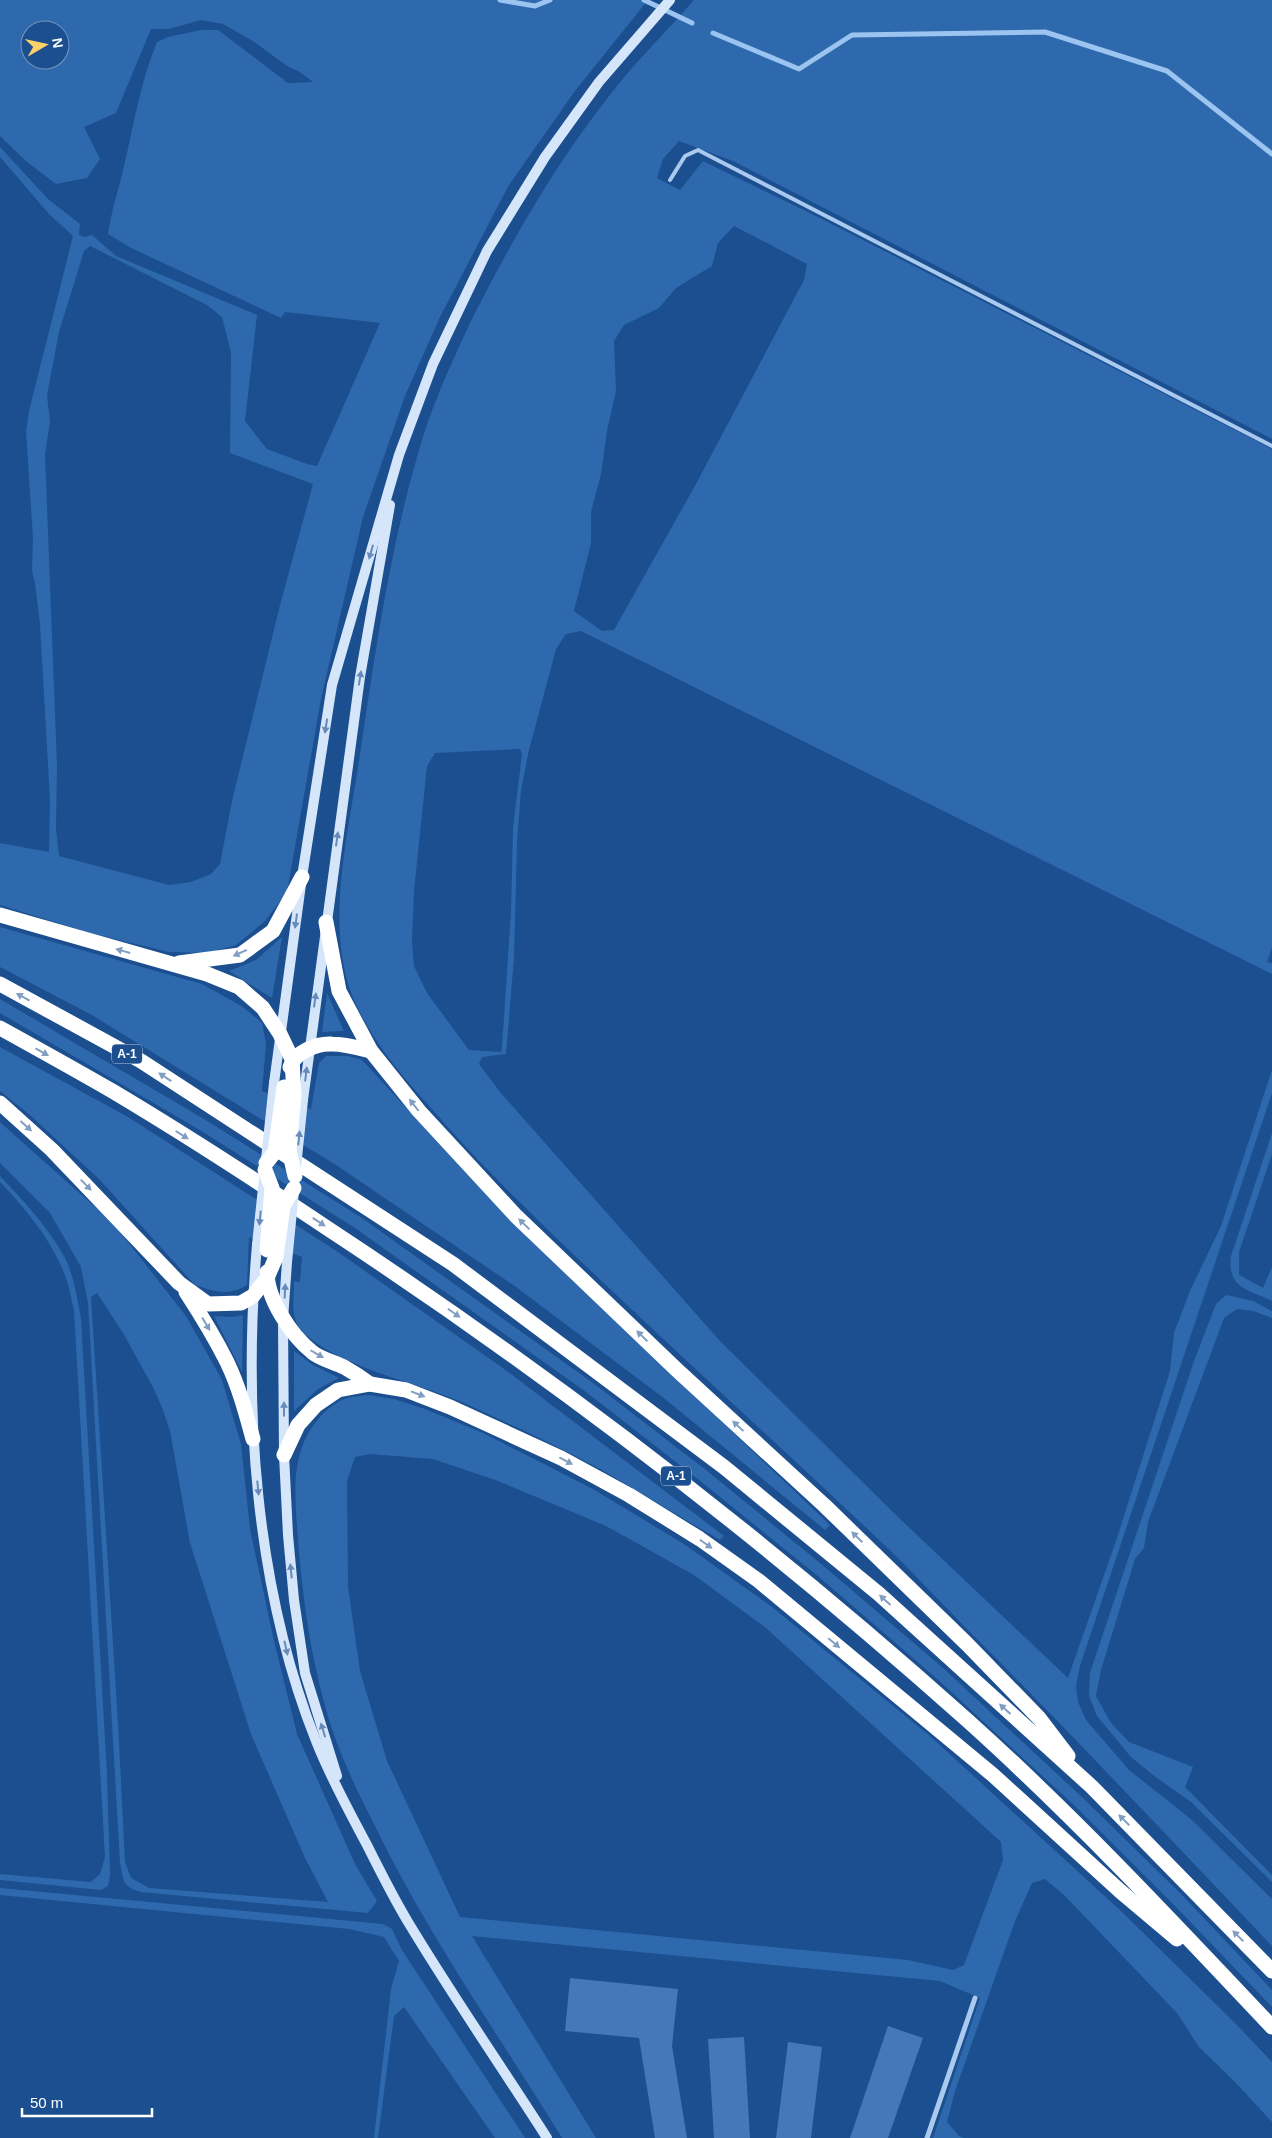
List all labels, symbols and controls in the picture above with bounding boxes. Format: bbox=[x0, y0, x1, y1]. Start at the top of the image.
north arrow bbox=[20, 20, 70, 70]
text: N bbox=[49, 37, 67, 49]
one-way arrow bbox=[366, 545, 374, 560]
one-way arrow bbox=[356, 670, 364, 686]
one-way arrow bbox=[321, 718, 329, 734]
one-way arrow bbox=[334, 831, 342, 847]
one-way arrow bbox=[292, 914, 300, 930]
one-way arrow bbox=[116, 946, 131, 954]
one-way arrow bbox=[233, 949, 247, 957]
one-way arrow bbox=[312, 992, 320, 1008]
one-way arrow bbox=[16, 993, 31, 1001]
road number: A-1 bbox=[112, 1044, 142, 1064]
one-way arrow bbox=[35, 1048, 50, 1056]
one-way arrow bbox=[302, 1066, 310, 1082]
one-way arrow bbox=[158, 1072, 171, 1081]
one-way arrow bbox=[408, 1099, 419, 1112]
one-way arrow bbox=[20, 1121, 33, 1132]
one-way arrow bbox=[176, 1130, 189, 1140]
one-way arrow bbox=[295, 1130, 303, 1146]
one-way arrow bbox=[80, 1179, 92, 1191]
one-way arrow bbox=[256, 1211, 264, 1227]
one-way arrow bbox=[313, 1217, 326, 1227]
one-way arrow bbox=[519, 1218, 531, 1230]
one-way arrow bbox=[281, 1283, 289, 1299]
one-way arrow bbox=[447, 1308, 461, 1318]
one-way arrow bbox=[201, 1317, 210, 1330]
one-way arrow bbox=[636, 1331, 648, 1343]
one-way arrow bbox=[310, 1350, 325, 1358]
one-way arrow bbox=[411, 1390, 426, 1398]
one-way arrow bbox=[280, 1401, 288, 1417]
one-way arrow bbox=[732, 1420, 744, 1432]
one-way arrow bbox=[559, 1456, 573, 1465]
road number: A-1 bbox=[661, 1466, 691, 1485]
one-way arrow bbox=[254, 1480, 262, 1496]
one-way arrow bbox=[851, 1531, 863, 1543]
one-way arrow bbox=[699, 1539, 712, 1549]
one-way arrow bbox=[287, 1563, 295, 1579]
one-way arrow bbox=[879, 1594, 891, 1606]
one-way arrow bbox=[827, 1638, 840, 1649]
one-way arrow bbox=[282, 1640, 290, 1655]
one-way arrow bbox=[1000, 1703, 1012, 1715]
one-way arrow bbox=[319, 1722, 327, 1737]
one-way arrow bbox=[1118, 1814, 1130, 1826]
one-way arrow bbox=[1232, 1930, 1244, 1942]
scale bar bbox=[22, 2086, 152, 2118]
text: 50 m bbox=[30, 2094, 63, 2111]

